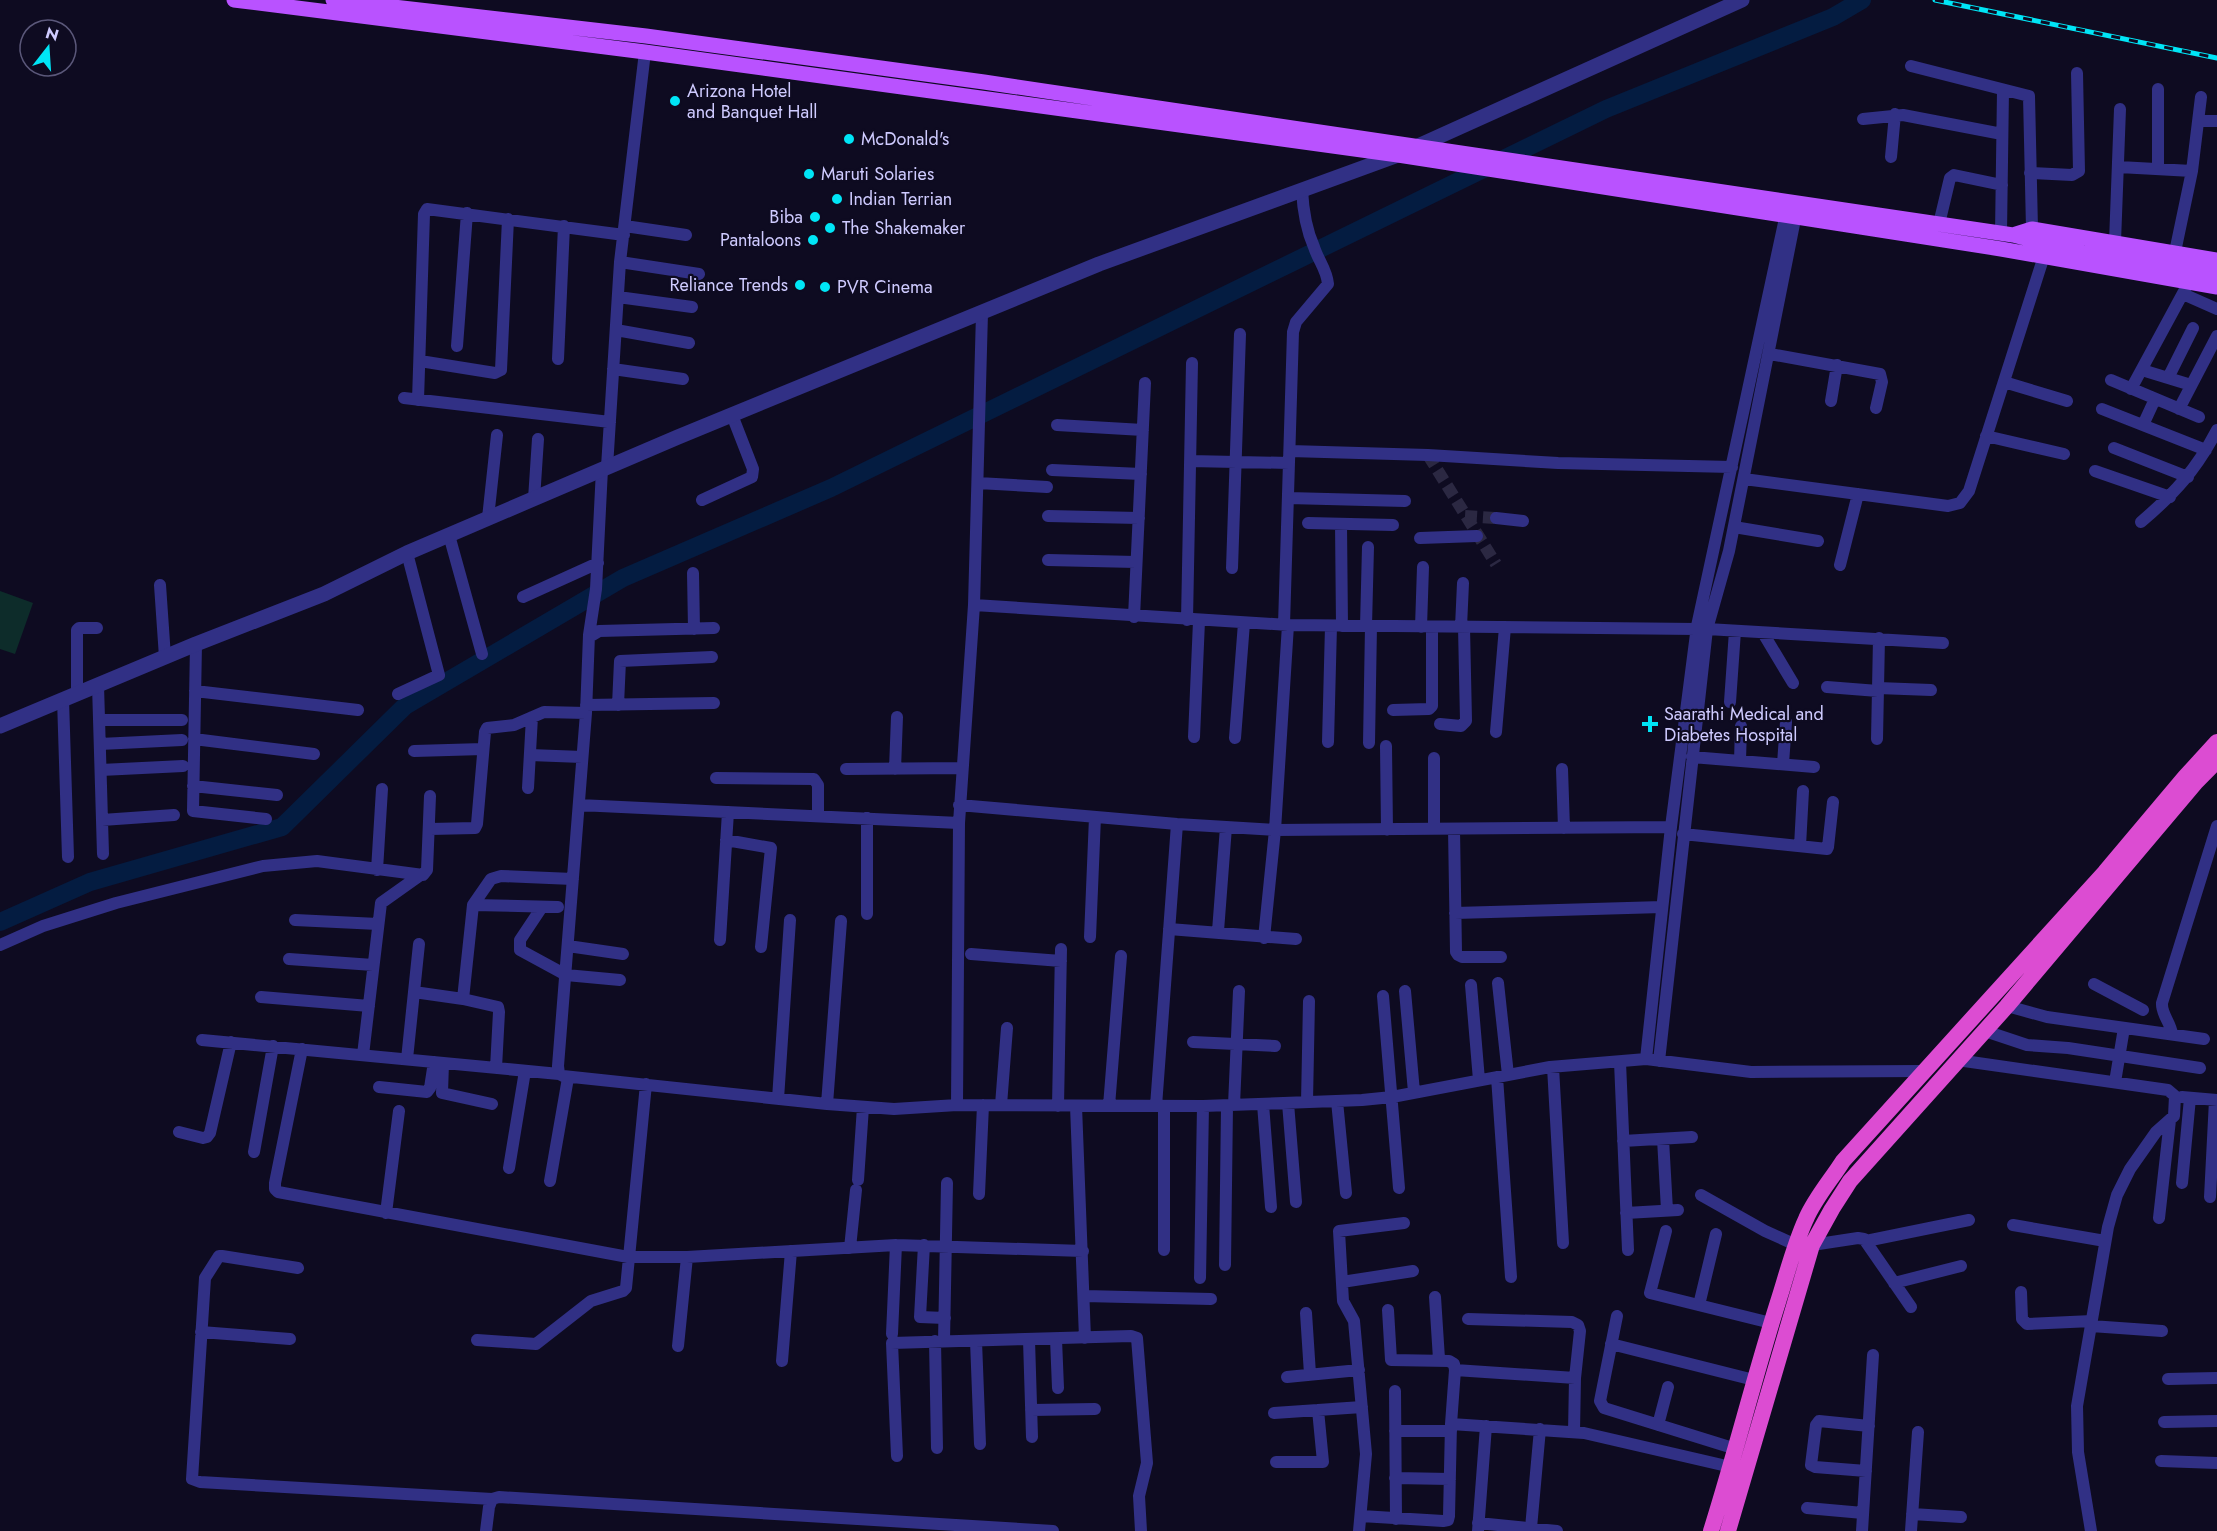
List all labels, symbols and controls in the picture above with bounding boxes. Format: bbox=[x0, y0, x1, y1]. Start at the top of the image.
north arrow bbox=[18, 18, 78, 78]
text: N bbox=[43, 21, 62, 47]
place label: Arizona Hotel and Banquet Hall bbox=[687, 78, 817, 125]
marker: Arizona Hotel and Banquet Hall bbox=[668, 94, 682, 108]
place label: McDonald's bbox=[861, 126, 949, 152]
marker: McDonald's bbox=[842, 132, 856, 146]
place label: Maruti Solaries bbox=[821, 161, 934, 187]
marker: Maruti Solaries bbox=[802, 167, 816, 181]
place label: Indian Terrian bbox=[849, 186, 952, 212]
marker: Indian Terrian bbox=[830, 192, 844, 206]
place label: Biba bbox=[769, 204, 803, 230]
marker: Biba bbox=[808, 210, 822, 224]
place label: The Shakemaker bbox=[842, 215, 966, 241]
marker: The Shakemaker bbox=[823, 221, 837, 235]
place label: Pantaloons bbox=[720, 227, 801, 253]
marker: Pantaloons bbox=[806, 233, 820, 247]
place label: Reliance Trends bbox=[669, 272, 788, 298]
place label: PVR Cinema bbox=[837, 274, 933, 300]
marker: Reliance Trends bbox=[793, 278, 807, 292]
marker: PVR Cinema bbox=[818, 280, 832, 294]
place label: Saarathi Medical and Diabetes Hospital bbox=[1664, 701, 1824, 748]
marker: Saarathi Medical and Diabetes Hospital bbox=[1641, 715, 1659, 733]

